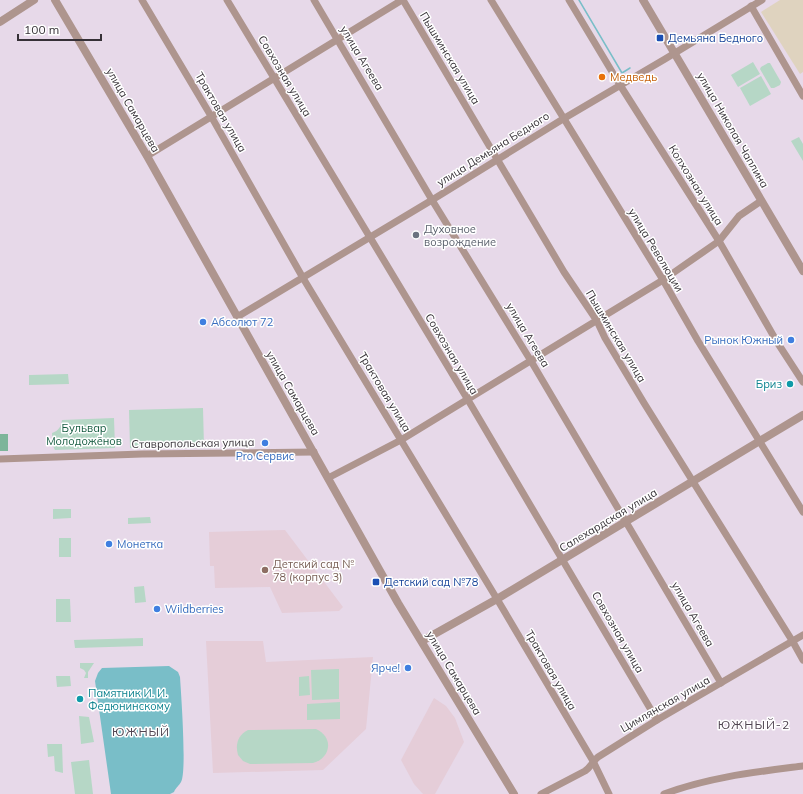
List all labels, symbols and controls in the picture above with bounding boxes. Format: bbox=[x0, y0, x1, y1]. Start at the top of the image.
street label: Пышминская улица bbox=[417, 9, 483, 107]
scale bar bbox=[18, 16, 101, 42]
text: 100 m bbox=[24, 22, 59, 37]
street label: улица Агеева bbox=[337, 23, 387, 93]
place label: Демьяна Бедного bbox=[668, 31, 763, 45]
street label: Совхозная улица bbox=[255, 33, 315, 119]
marker: Демьяна Бедного bbox=[655, 33, 665, 43]
street label: улица Самарцева bbox=[103, 65, 163, 155]
street label: Трактовая улица bbox=[192, 69, 250, 155]
place label: Медведь bbox=[610, 70, 657, 84]
street label: улица Николая Чаплина bbox=[694, 70, 772, 190]
marker: Медведь bbox=[597, 72, 607, 82]
street label: улица Демьяна Бедного bbox=[434, 109, 552, 189]
street label: Колхозная улица bbox=[666, 142, 726, 228]
street label: улица Революции bbox=[625, 206, 687, 294]
place label: Духовное возрождение bbox=[424, 222, 496, 249]
marker: Духовное возрождение bbox=[411, 230, 421, 240]
street label: Пышминская улица bbox=[583, 287, 649, 385]
street label: улица Агеева bbox=[503, 300, 553, 370]
street label: Совхозная улица bbox=[422, 311, 482, 397]
place label: Абсолют 72 bbox=[211, 315, 274, 329]
marker: Абсолют 72 bbox=[198, 317, 208, 327]
place label: Рынок Южный bbox=[704, 333, 783, 347]
marker: Рынок Южный bbox=[786, 335, 796, 345]
street label: улица Самарцева bbox=[263, 348, 323, 438]
street label: Трактовая улица bbox=[356, 350, 414, 434]
place label: Бриз bbox=[756, 377, 782, 391]
marker: Бриз bbox=[785, 379, 795, 389]
park label: Бульвар Молодожёнов bbox=[46, 421, 122, 448]
street label: Ставропольская улица bbox=[131, 435, 255, 451]
marker: Pro Сервис bbox=[260, 438, 270, 448]
place label: Pro Сервис bbox=[236, 449, 295, 463]
street label: Салехардская улица bbox=[557, 485, 659, 555]
place label: Монетка bbox=[117, 537, 163, 551]
marker: Монетка bbox=[104, 539, 114, 549]
place label: Детский сад № 78 (корпус 3) bbox=[273, 557, 354, 584]
marker: Детский сад № 78 (корпус 3) bbox=[260, 565, 270, 575]
place label: Детский сад №78 bbox=[384, 575, 479, 589]
marker: Детский сад №78 bbox=[371, 577, 381, 587]
street label: улица Агеева bbox=[669, 579, 717, 649]
street label: Совхозная улица bbox=[589, 589, 647, 675]
place label: Wildberries bbox=[165, 602, 224, 616]
marker: Wildberries bbox=[152, 604, 162, 614]
street label: Трактовая улица bbox=[522, 627, 580, 713]
street label: улица Самарцева bbox=[423, 628, 485, 718]
place label: Ярче! bbox=[371, 661, 400, 675]
marker: Ярче! bbox=[403, 663, 413, 673]
street label: Цимлянская улица bbox=[618, 673, 712, 735]
place label: Памятник И. И. Федюнинскому bbox=[88, 686, 170, 713]
marker: Памятник И. И. Федюнинскому bbox=[75, 694, 85, 704]
district label: ЮЖНЫЙ-2 bbox=[718, 717, 790, 732]
district label: ЮЖНЫЙ bbox=[112, 724, 170, 739]

